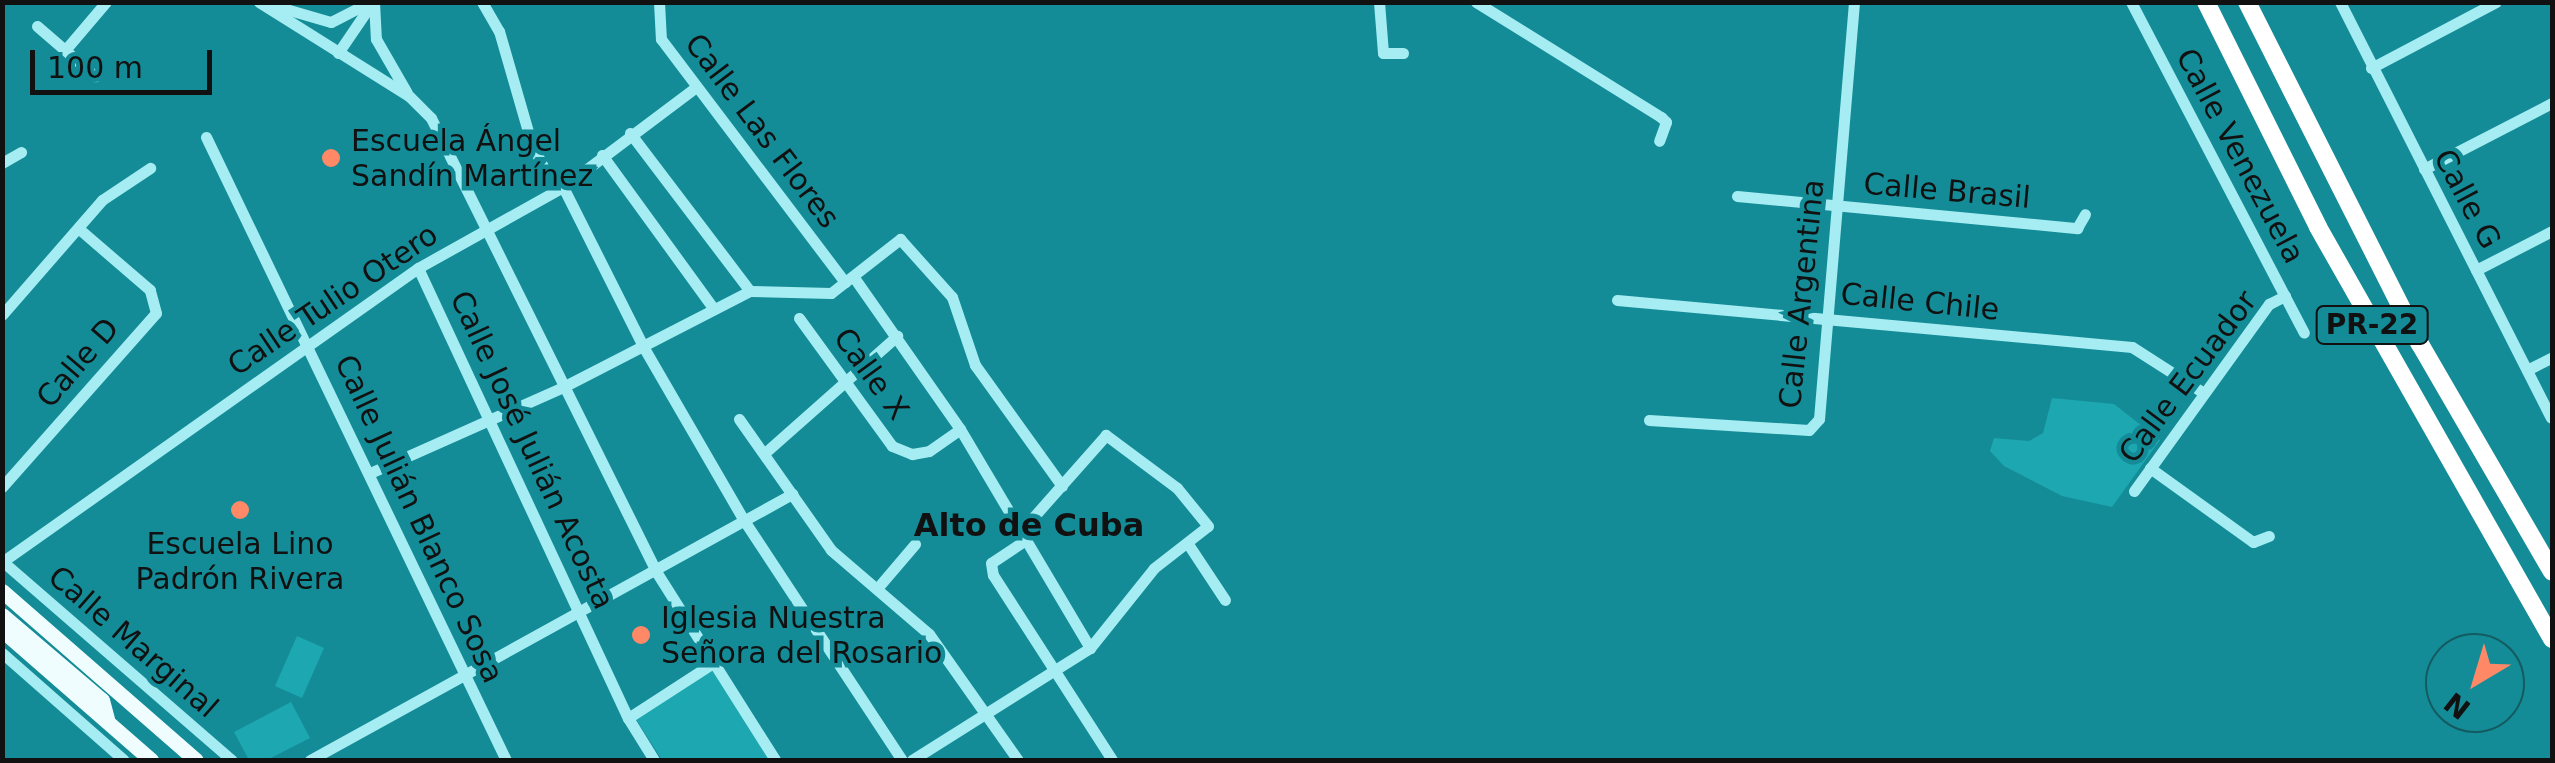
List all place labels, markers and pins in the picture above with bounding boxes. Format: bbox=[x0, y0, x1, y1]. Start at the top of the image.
place label: Escuela Ángel Sandín Martínez bbox=[351, 123, 593, 194]
marker: Escuela Ángel Sandín Martínez bbox=[320, 147, 342, 169]
marker: Escuela Lino Padrón Rivera bbox=[229, 499, 251, 521]
place label: Escuela Lino Padrón Rivera bbox=[136, 526, 344, 596]
place label: Iglesia Nuestra Señora del Rosario bbox=[661, 600, 942, 670]
marker: Iglesia Nuestra Señora del Rosario bbox=[630, 624, 652, 646]

